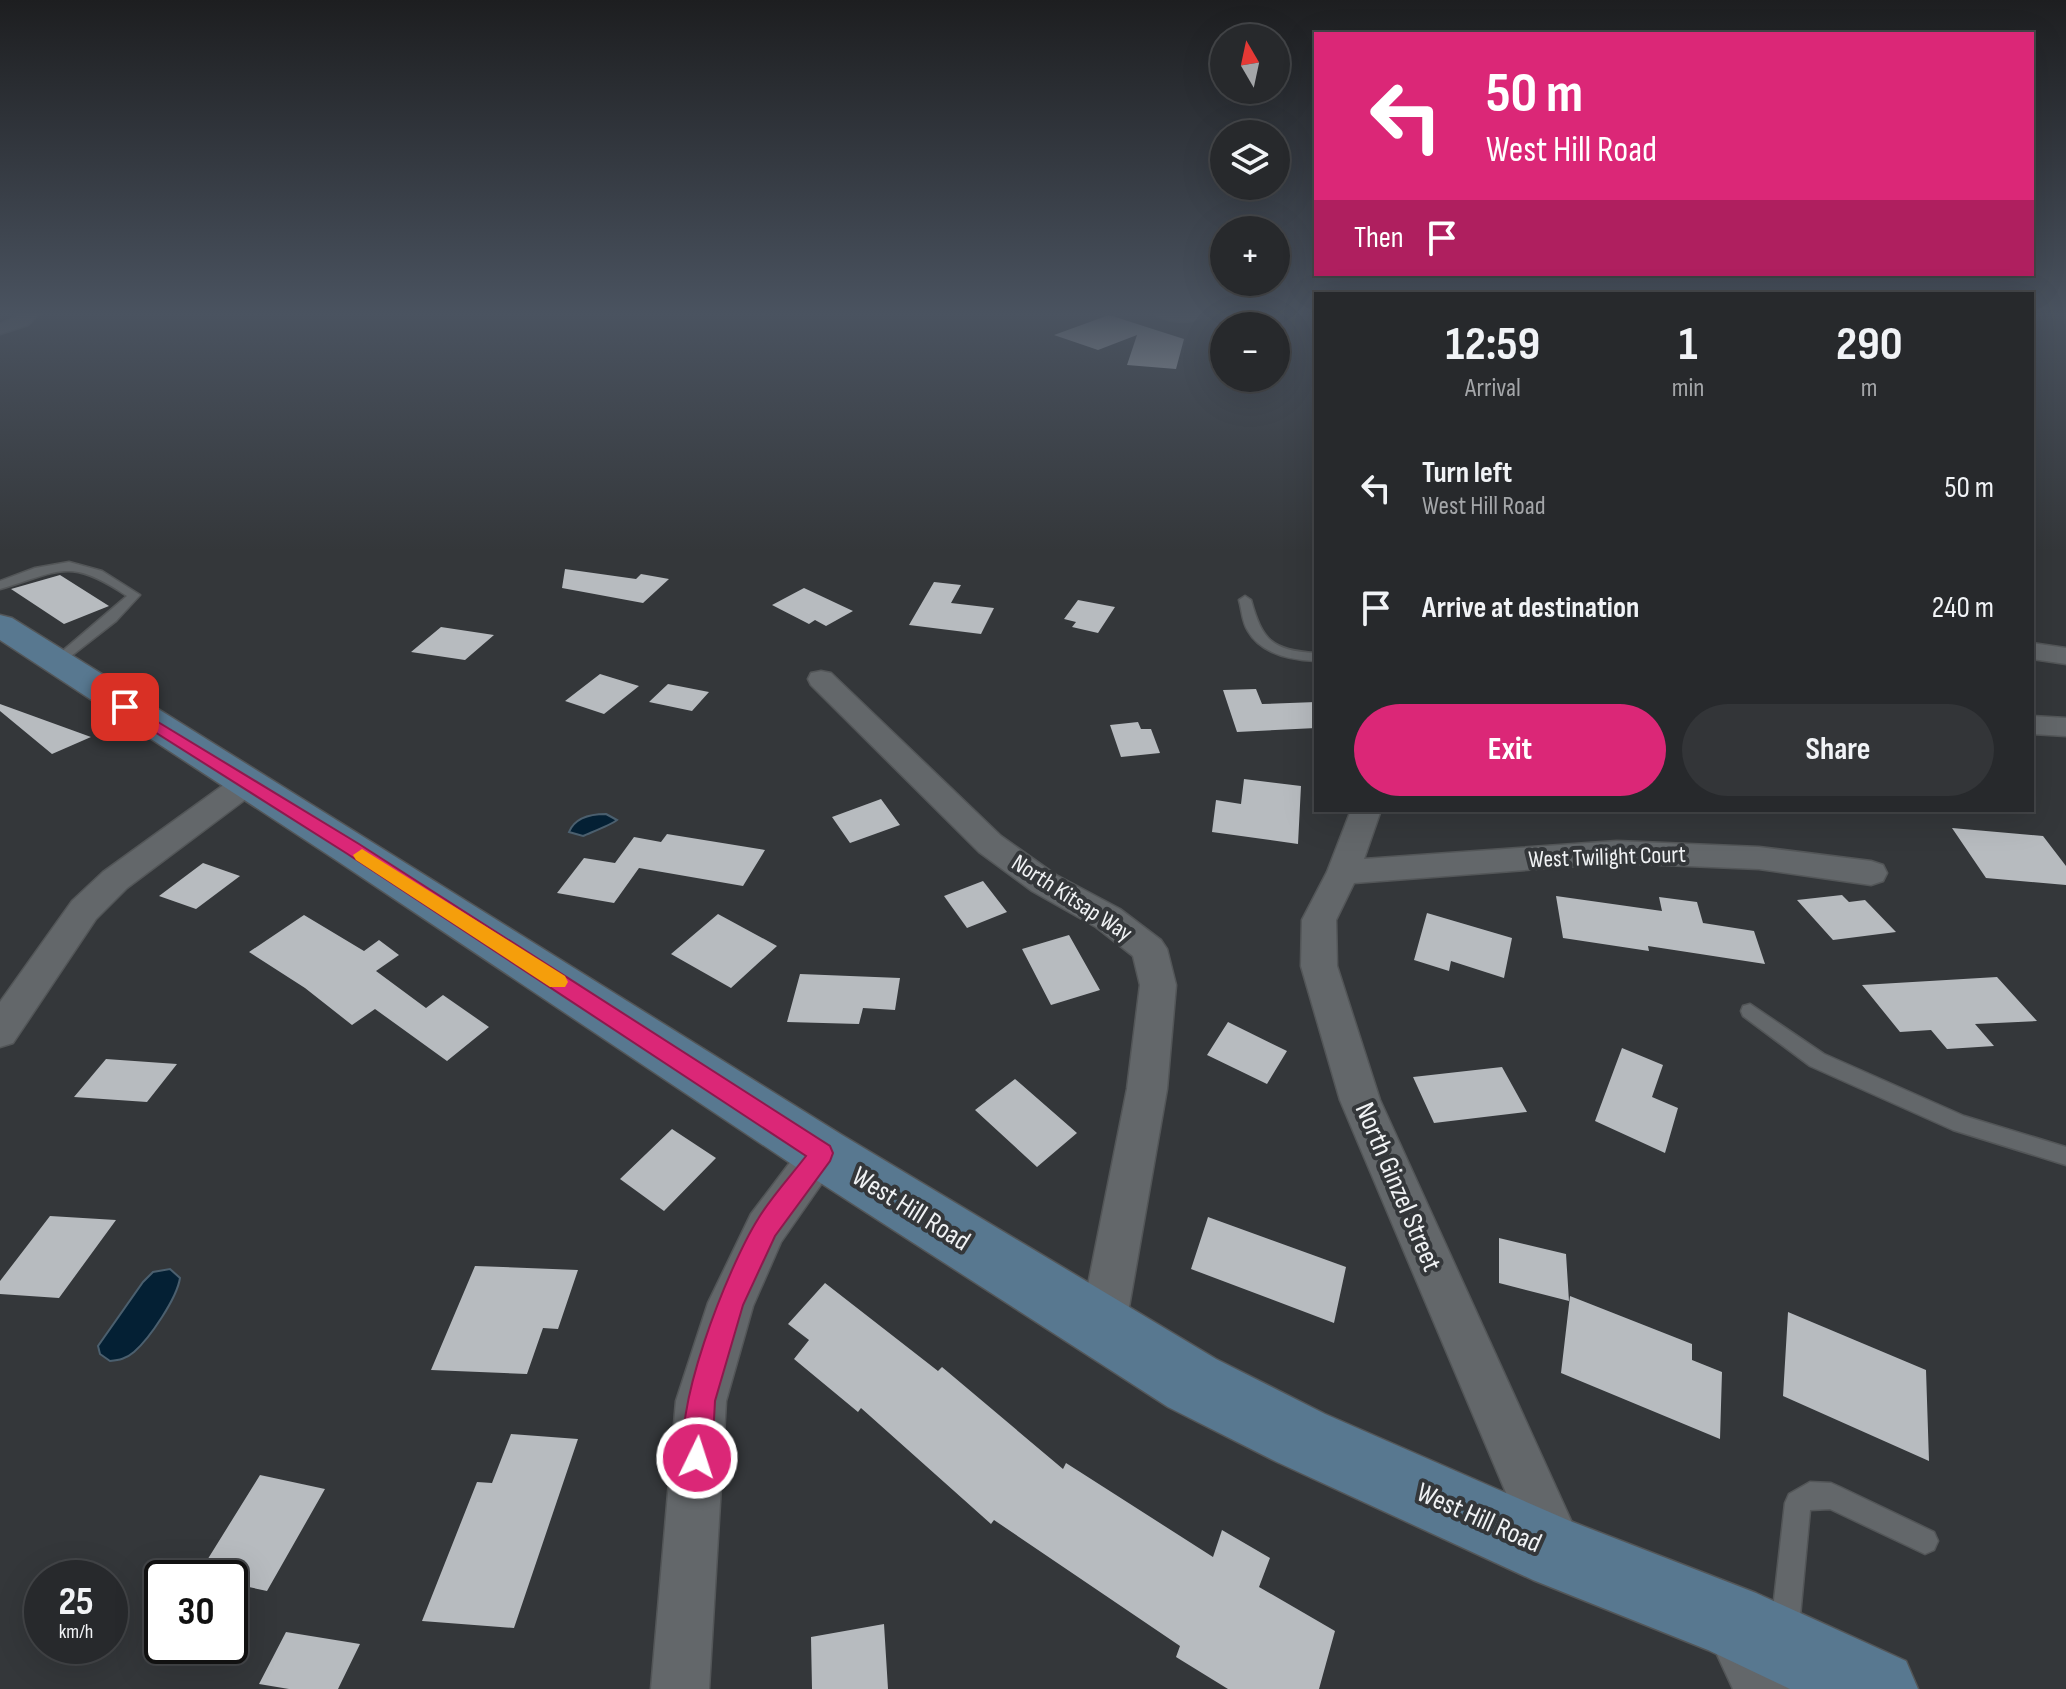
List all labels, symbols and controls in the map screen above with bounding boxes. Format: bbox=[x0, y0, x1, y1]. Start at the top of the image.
north arrow bbox=[1210, 24, 1290, 104]
map controls bbox=[1210, 24, 1290, 392]
text: 50 m bbox=[1486, 61, 1583, 128]
icon: left bbox=[1354, 64, 1458, 168]
button: layers bbox=[1210, 120, 1290, 200]
text: West Hill Road bbox=[1486, 129, 1657, 172]
button: + bbox=[1210, 216, 1290, 296]
icon: arrive bbox=[1420, 216, 1464, 260]
text: Then bbox=[1354, 220, 1404, 256]
button: − bbox=[1210, 312, 1290, 392]
text: 12:59 bbox=[1445, 316, 1540, 373]
text: 1 bbox=[1679, 316, 1698, 373]
text: 290 bbox=[1836, 316, 1903, 373]
text: Arrival bbox=[1465, 373, 1521, 404]
text: min bbox=[1672, 373, 1704, 404]
text: m bbox=[1861, 373, 1878, 404]
text: Turn left bbox=[1422, 455, 1512, 491]
icon: left bbox=[1354, 466, 1398, 510]
text: 50 m bbox=[1945, 470, 1994, 506]
text: West Hill Road bbox=[1422, 491, 1546, 522]
icon: arrive bbox=[1354, 586, 1398, 630]
text: Arrive at destination bbox=[1422, 590, 1639, 626]
text: 240 m bbox=[1932, 590, 1994, 626]
pin bbox=[91, 673, 159, 741]
icon: arrive bbox=[103, 685, 147, 729]
button: Exit bbox=[1354, 704, 1666, 796]
button: Share bbox=[1682, 704, 1994, 796]
street label: West Twilight Court bbox=[1528, 840, 1686, 874]
street label: North Kitsap Way bbox=[1006, 848, 1138, 948]
street label: North Ginzel Street bbox=[1348, 1098, 1448, 1276]
street label: West Hill Road bbox=[846, 1160, 976, 1258]
position arrow bbox=[655, 1416, 739, 1500]
street label: West Hill Road bbox=[1412, 1476, 1546, 1560]
speed limit sign: 30 bbox=[144, 1560, 248, 1664]
text: 25 bbox=[58, 1578, 94, 1626]
text: km/h bbox=[59, 1620, 93, 1644]

